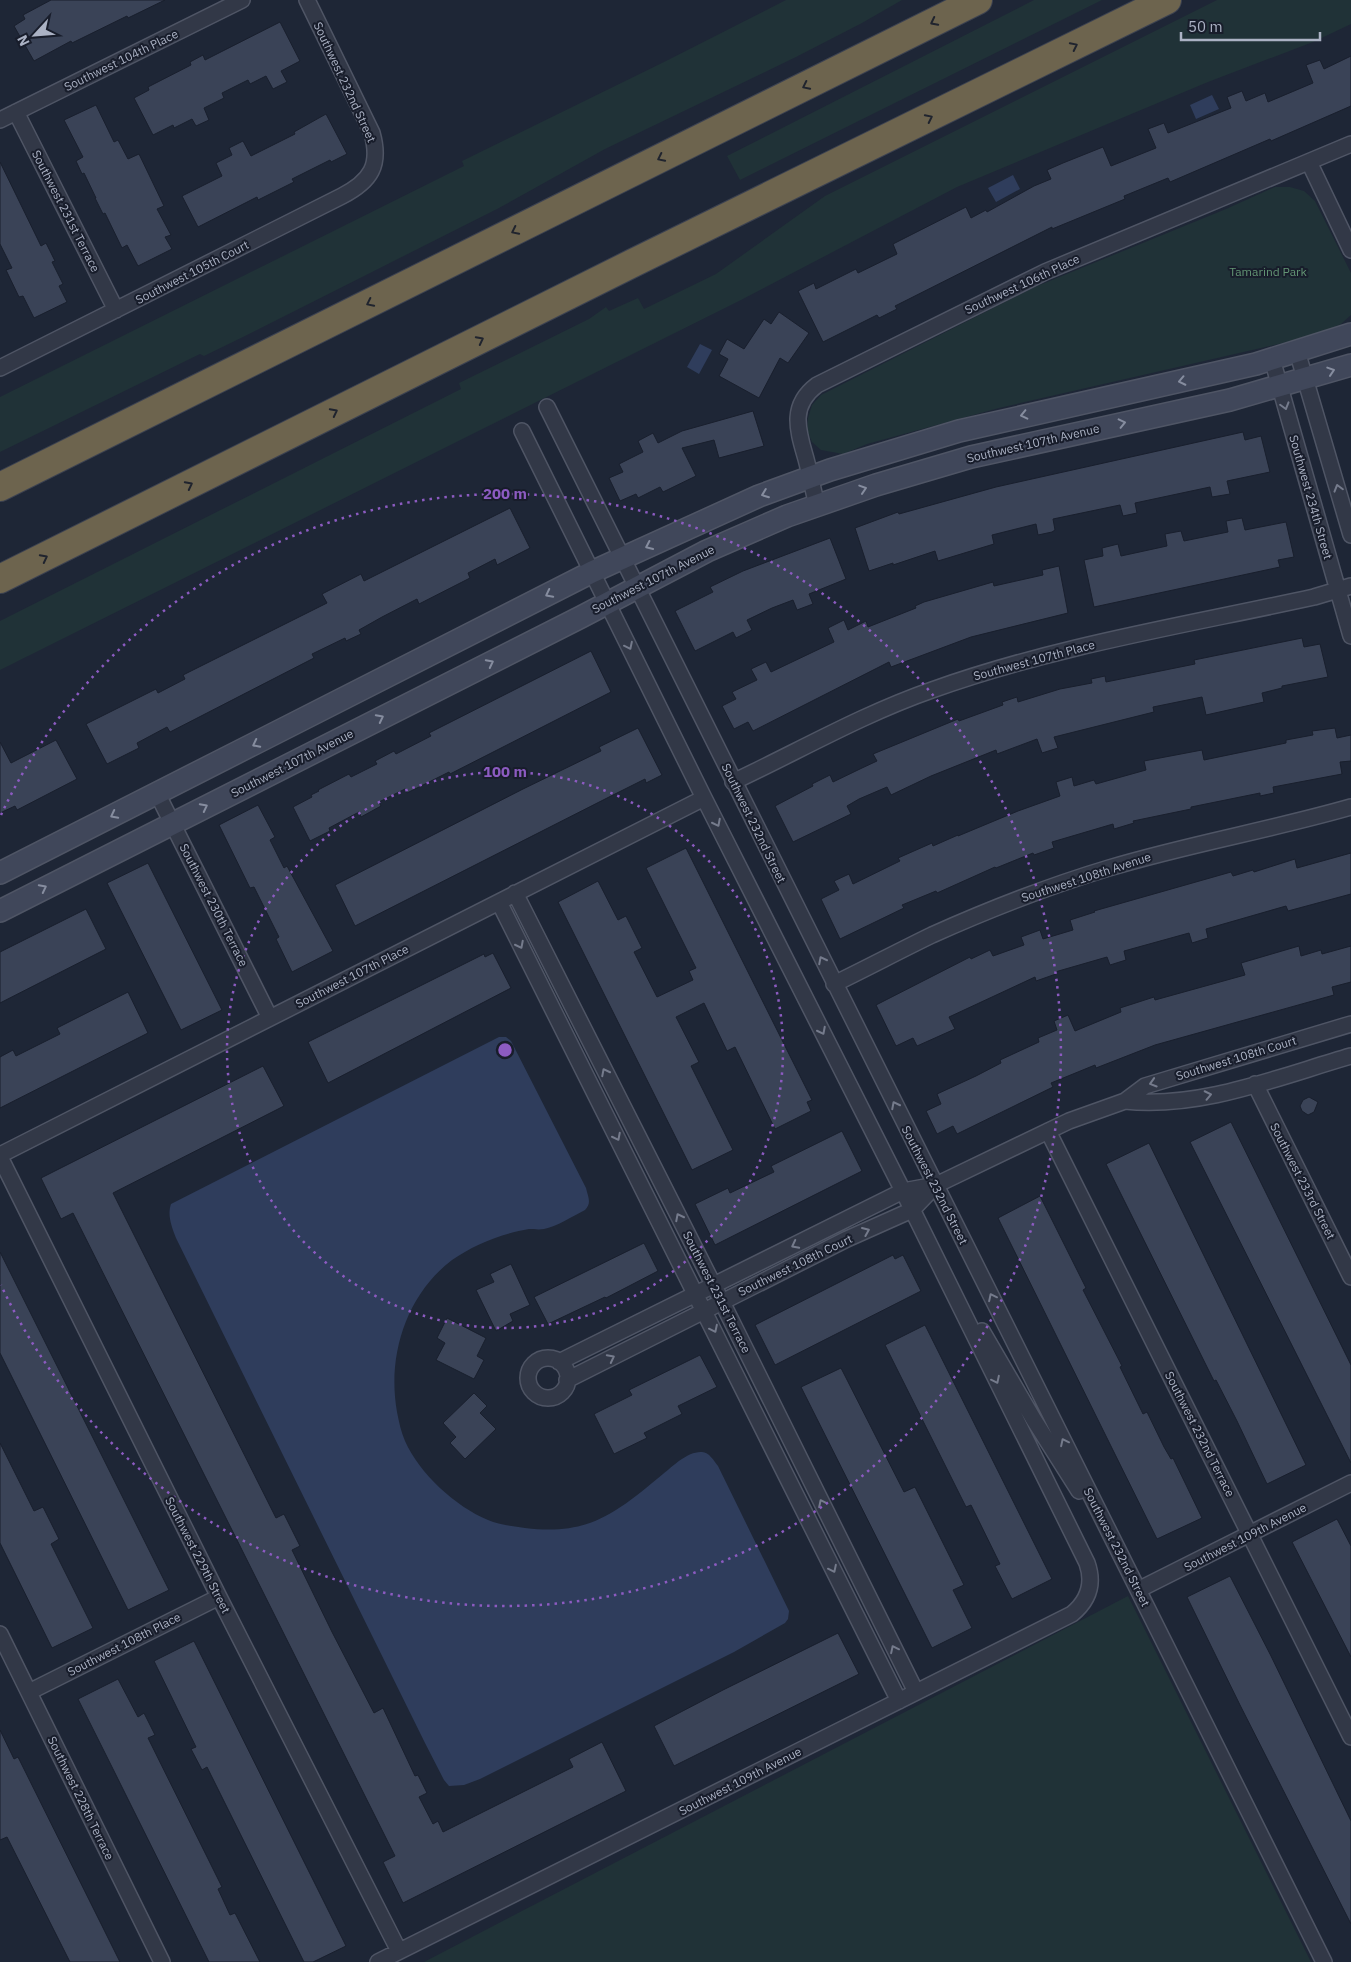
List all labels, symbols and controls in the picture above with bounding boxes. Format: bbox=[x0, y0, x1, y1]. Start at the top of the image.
north arrow bbox=[10, 10, 60, 60]
scale bar bbox=[1181, 10, 1320, 42]
one-way arrow bbox=[931, 16, 940, 26]
text: 50 m bbox=[1188, 17, 1223, 36]
street label: Southwest 232nd Street bbox=[310, 19, 380, 145]
street label: Southwest 104th Place bbox=[62, 26, 181, 94]
text: N bbox=[13, 32, 34, 49]
one-way arrow bbox=[1069, 42, 1078, 52]
one-way arrow bbox=[802, 80, 811, 90]
one-way arrow bbox=[924, 114, 933, 124]
street label: Southwest 231st Terrace bbox=[29, 148, 103, 275]
one-way arrow bbox=[657, 152, 666, 163]
one-way arrow bbox=[511, 225, 520, 235]
street label: Southwest 105th Court bbox=[133, 237, 251, 307]
street label: Southwest 106th Place bbox=[962, 251, 1082, 317]
park label: Tamarind Park bbox=[1229, 264, 1307, 279]
one-way arrow bbox=[366, 297, 375, 307]
one-way arrow bbox=[474, 336, 483, 346]
one-way arrow bbox=[1326, 367, 1334, 377]
one-way arrow bbox=[1178, 375, 1187, 385]
one-way arrow bbox=[1280, 401, 1290, 410]
one-way arrow bbox=[329, 408, 338, 418]
one-way arrow bbox=[1019, 409, 1028, 420]
one-way arrow bbox=[1117, 418, 1126, 429]
street label: Southwest 107th Avenue bbox=[965, 420, 1101, 466]
street label: Southwest 234th Street bbox=[1286, 433, 1336, 561]
one-way arrow bbox=[184, 481, 193, 491]
text: 200 m bbox=[483, 484, 527, 503]
one-way arrow bbox=[1333, 484, 1343, 493]
one-way arrow bbox=[858, 485, 867, 495]
one-way arrow bbox=[761, 488, 770, 499]
one-way arrow bbox=[645, 540, 654, 551]
street label: Southwest 107th Avenue bbox=[589, 541, 717, 616]
one-way arrow bbox=[38, 554, 47, 564]
one-way arrow bbox=[545, 588, 554, 598]
street label: Southwest 107th Place bbox=[972, 636, 1097, 683]
one-way arrow bbox=[623, 641, 633, 650]
one-way arrow bbox=[485, 659, 494, 669]
one-way arrow bbox=[375, 714, 384, 724]
street label: Southwest 107th Avenue bbox=[228, 725, 356, 800]
one-way arrow bbox=[252, 738, 261, 748]
street label: Southwest 232nd Street bbox=[719, 761, 789, 885]
text: 100 m bbox=[483, 762, 527, 781]
one-way arrow bbox=[199, 803, 208, 813]
one-way arrow bbox=[110, 809, 119, 819]
one-way arrow bbox=[711, 818, 721, 827]
street label: Southwest 230th Terrace bbox=[176, 841, 252, 969]
street label: Southwest 108th Avenue bbox=[1019, 849, 1153, 905]
one-way arrow bbox=[38, 885, 47, 895]
one-way arrow bbox=[514, 940, 524, 949]
street label: Southwest 107th Place bbox=[293, 941, 411, 1011]
one-way arrow bbox=[818, 956, 828, 965]
one-way arrow bbox=[816, 1026, 826, 1035]
street label: Southwest 108th Court bbox=[1174, 1033, 1298, 1083]
centre of rings bbox=[496, 1041, 514, 1059]
one-way arrow bbox=[601, 1068, 611, 1077]
one-way arrow bbox=[1150, 1078, 1158, 1088]
one-way arrow bbox=[1204, 1091, 1212, 1101]
one-way arrow bbox=[891, 1101, 901, 1110]
street label: Southwest 233rd Street bbox=[1267, 1120, 1339, 1242]
street label: Southwest 232nd Street bbox=[899, 1123, 971, 1247]
one-way arrow bbox=[611, 1132, 621, 1141]
one-way arrow bbox=[675, 1213, 685, 1222]
one-way arrow bbox=[861, 1227, 870, 1237]
street label: Southwest 231st Terrace bbox=[680, 1229, 754, 1356]
street label: Southwest 108th Court bbox=[735, 1231, 855, 1299]
one-way arrow bbox=[792, 1239, 801, 1249]
one-way arrow bbox=[988, 1293, 998, 1302]
one-way arrow bbox=[708, 1324, 718, 1333]
one-way arrow bbox=[606, 1354, 615, 1364]
street label: Southwest 232nd Terrace bbox=[1162, 1369, 1238, 1500]
one-way arrow bbox=[990, 1375, 1000, 1384]
one-way arrow bbox=[1060, 1438, 1070, 1447]
street label: Southwest 232nd Street bbox=[1081, 1485, 1153, 1609]
street label: Southwest 229th Street bbox=[162, 1494, 234, 1616]
one-way arrow bbox=[818, 1499, 828, 1508]
street label: Southwest 109th Avenue bbox=[1181, 1499, 1309, 1574]
one-way arrow bbox=[827, 1564, 837, 1573]
street label: Southwest 108th Place bbox=[65, 1609, 183, 1679]
one-way arrow bbox=[890, 1645, 900, 1654]
street label: Southwest 228th Terrace bbox=[44, 1734, 118, 1863]
street label: Southwest 109th Avenue bbox=[676, 1743, 804, 1818]

